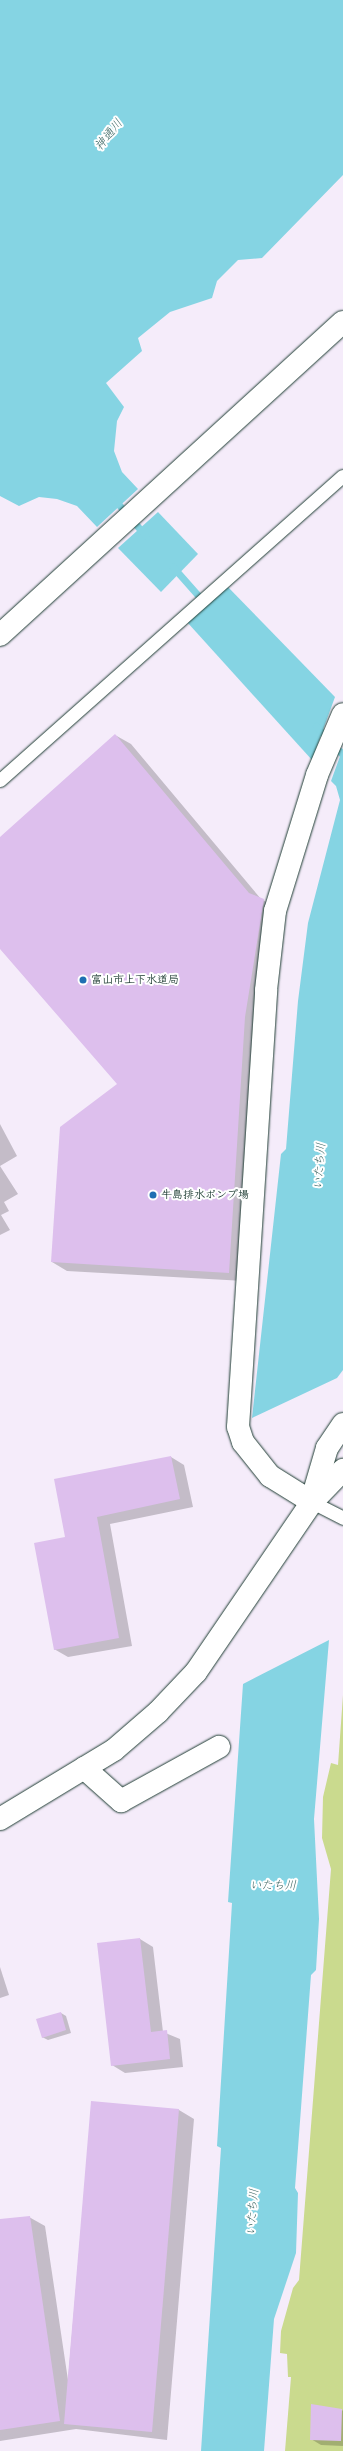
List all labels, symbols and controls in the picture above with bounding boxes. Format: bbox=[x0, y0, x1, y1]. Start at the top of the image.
water label: 神通川 bbox=[92, 116, 126, 154]
place label: 富山市上下水道局 bbox=[91, 973, 179, 987]
marker: 富山市上下水道局 bbox=[78, 975, 88, 985]
water label: いたち川 bbox=[311, 1142, 329, 1190]
place label: 牛島排水ポンプ場 bbox=[161, 1188, 249, 1202]
marker: 牛島排水ポンプ場 bbox=[148, 1190, 158, 1200]
water label: いたち川 bbox=[249, 1879, 297, 1893]
water label: いたち川 bbox=[244, 2188, 262, 2236]

